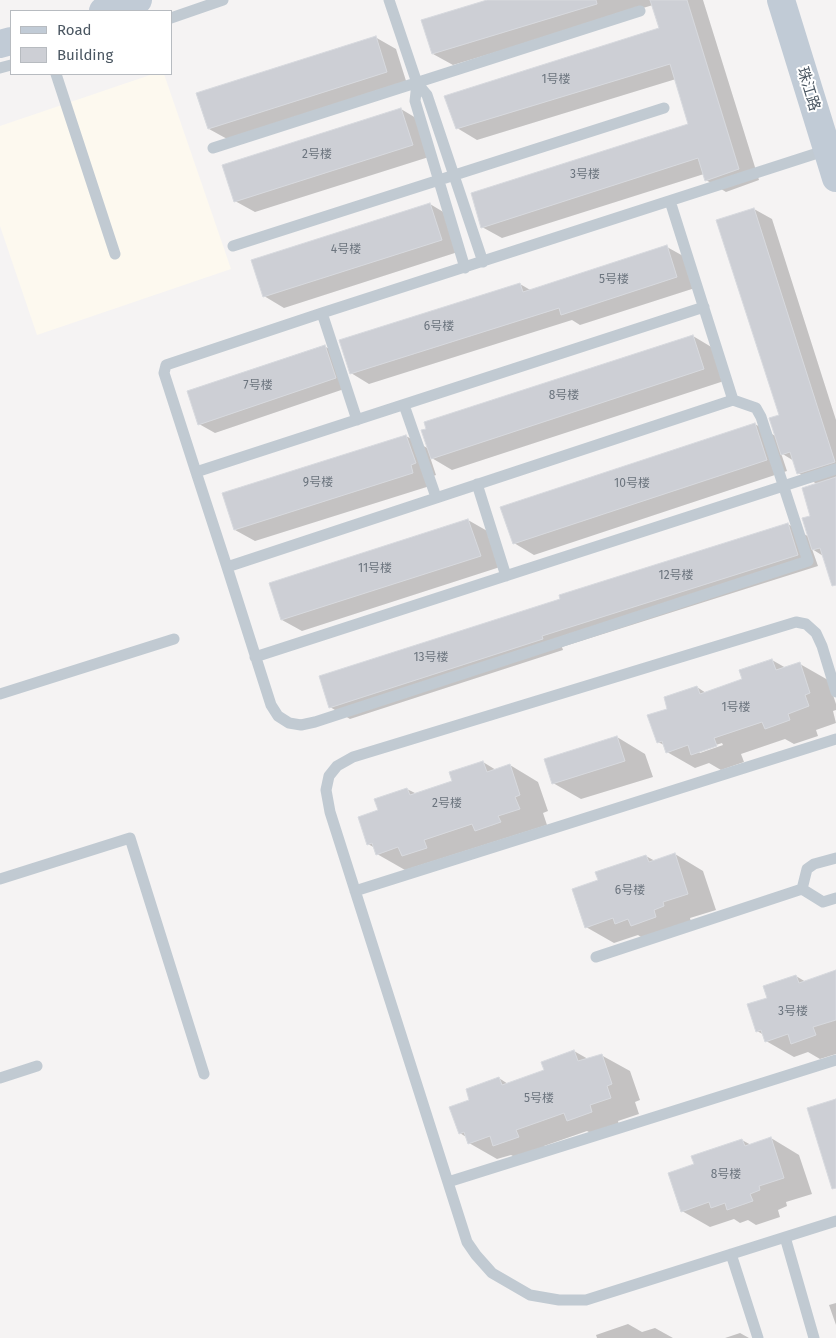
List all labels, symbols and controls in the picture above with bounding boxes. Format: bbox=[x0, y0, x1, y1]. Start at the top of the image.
legend bbox=[10, 10, 172, 75]
text: Road bbox=[57, 21, 92, 39]
text: Building bbox=[57, 46, 113, 64]
street label: 珠江路 bbox=[793, 65, 823, 113]
house number: 1号楼 bbox=[541, 73, 571, 87]
house number: 2号楼 bbox=[302, 148, 332, 162]
house number: 3号楼 bbox=[570, 168, 600, 182]
house number: 4号楼 bbox=[331, 243, 361, 257]
house number: 5号楼 bbox=[599, 273, 629, 287]
house number: 6号楼 bbox=[424, 320, 454, 334]
house number: 7号楼 bbox=[243, 379, 273, 393]
house number: 8号楼 bbox=[549, 389, 579, 403]
house number: 9号楼 bbox=[303, 476, 333, 490]
house number: 10号楼 bbox=[614, 477, 650, 491]
house number: 11号楼 bbox=[358, 562, 392, 576]
house number: 12号楼 bbox=[658, 569, 694, 583]
house number: 13号楼 bbox=[413, 651, 449, 665]
house number: 1号楼 bbox=[721, 701, 751, 715]
house number: 2号楼 bbox=[432, 797, 462, 811]
house number: 6号楼 bbox=[615, 884, 645, 898]
house number: 3号楼 bbox=[778, 1005, 808, 1019]
house number: 5号楼 bbox=[524, 1092, 554, 1106]
house number: 8号楼 bbox=[711, 1168, 741, 1182]

